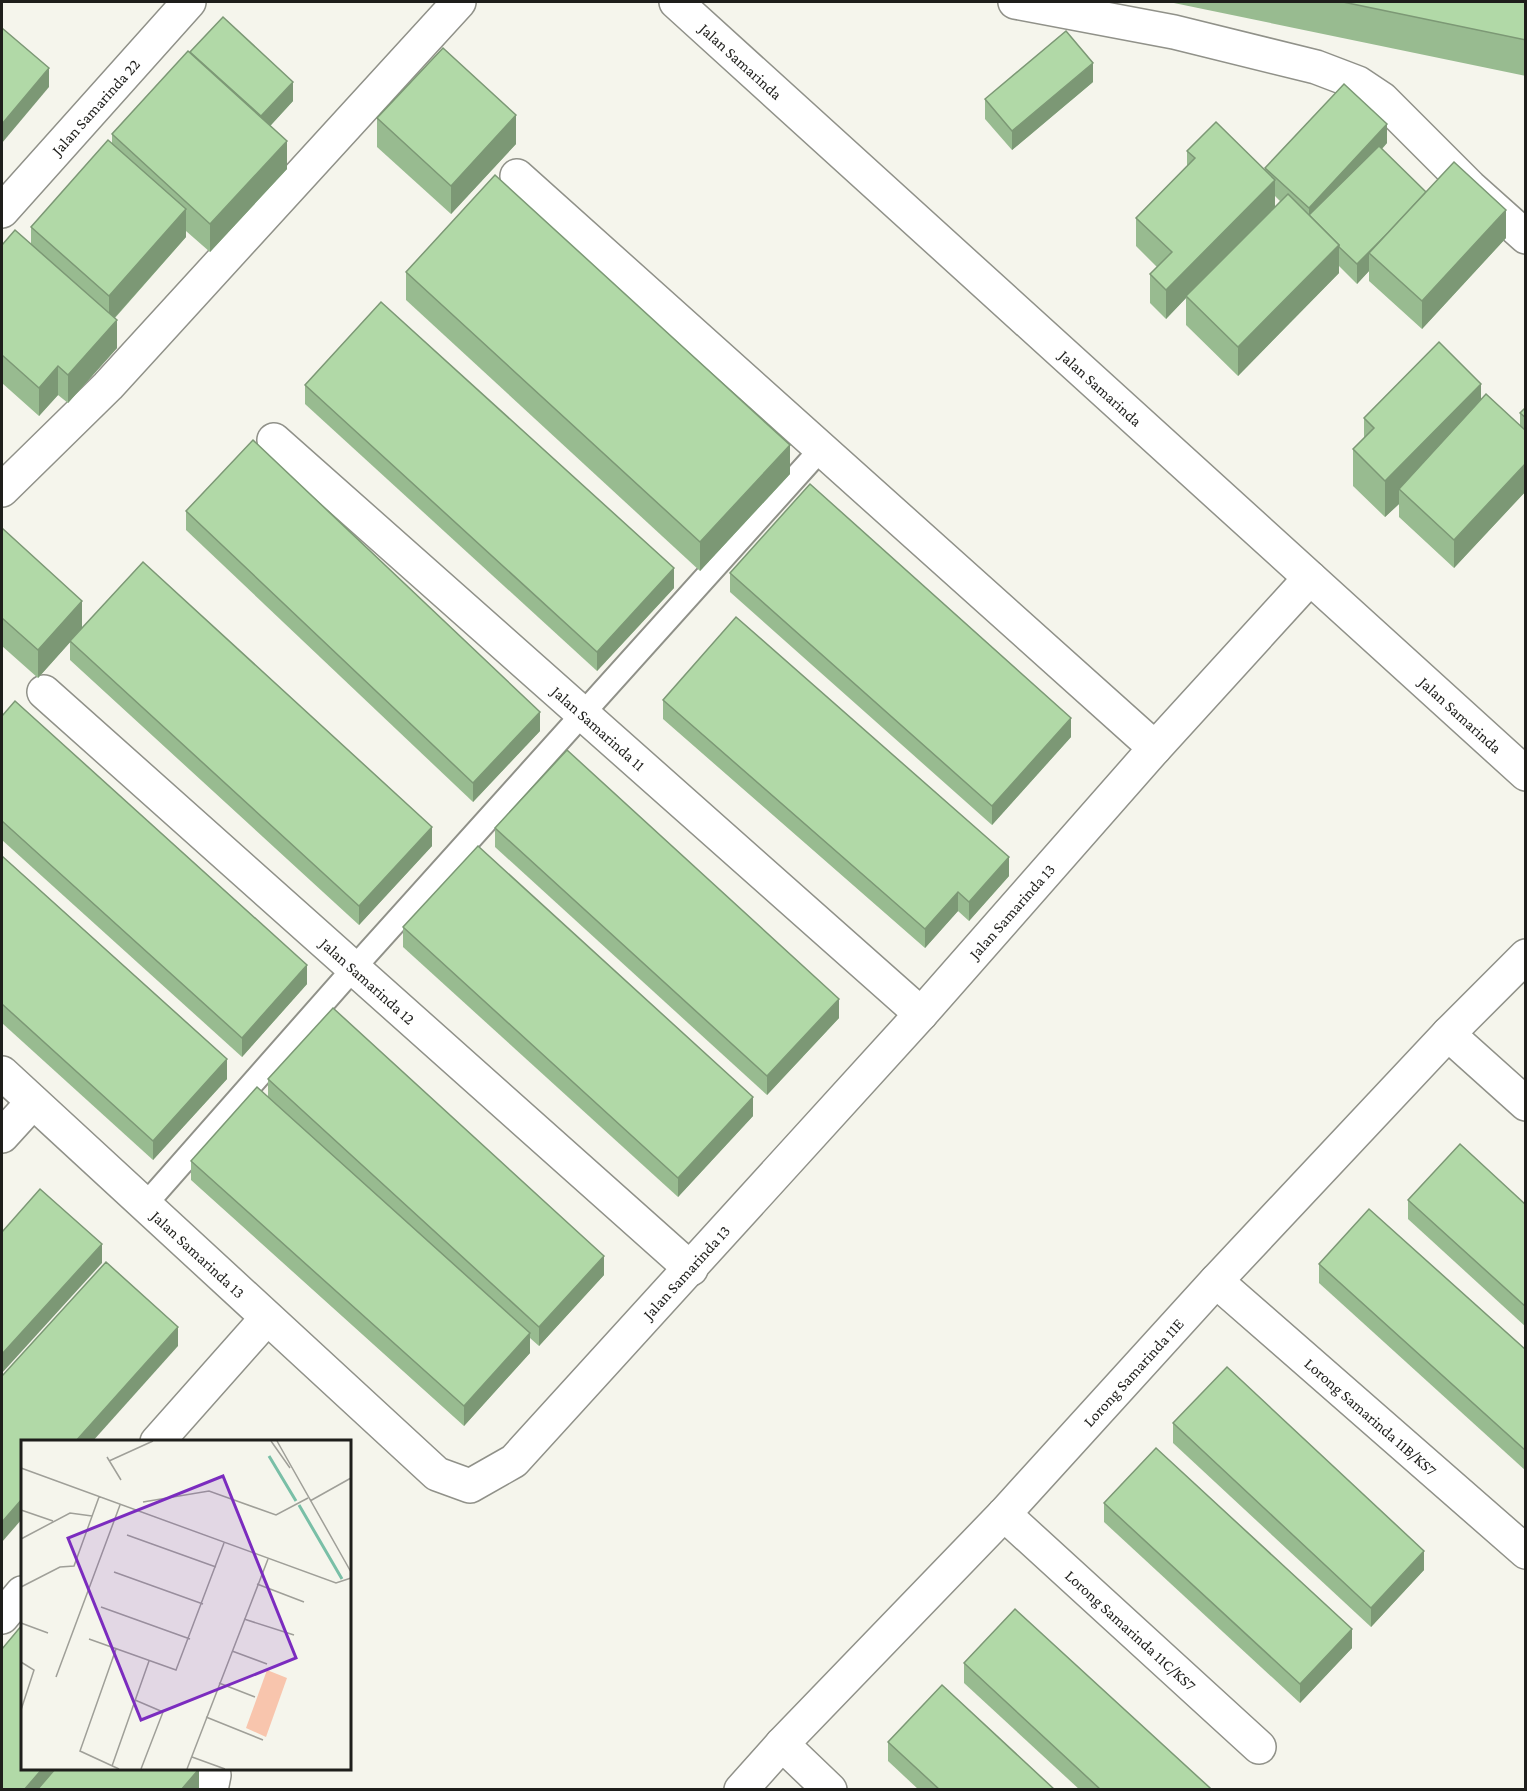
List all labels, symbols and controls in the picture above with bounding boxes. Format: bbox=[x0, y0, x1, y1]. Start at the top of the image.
street label: Jalan Samarinda bbox=[694, 18, 786, 103]
street label: Jalan Samarinda 22 bbox=[47, 55, 143, 160]
street label: Jalan Samarinda bbox=[1054, 345, 1146, 430]
street label: Jalan Samarinda bbox=[1414, 672, 1506, 757]
street label: Jalan Samarinda 11 bbox=[547, 681, 649, 774]
street label: Jalan Samarinda 13 bbox=[964, 860, 1058, 964]
street label: Jalan Samarinda 12 bbox=[315, 933, 419, 1028]
street label: Jalan Samarinda 13 bbox=[146, 1205, 248, 1301]
street label: Jalan Samarinda 13 bbox=[638, 1222, 733, 1324]
street label: Lorong Samarinda 11E bbox=[1080, 1314, 1187, 1430]
street label: Lorong Samarinda 11B/KS7 bbox=[1302, 1354, 1441, 1479]
inset map bbox=[21, 1440, 351, 1770]
street label: Lorong Samarinda 11C/KS7 bbox=[1062, 1566, 1200, 1694]

